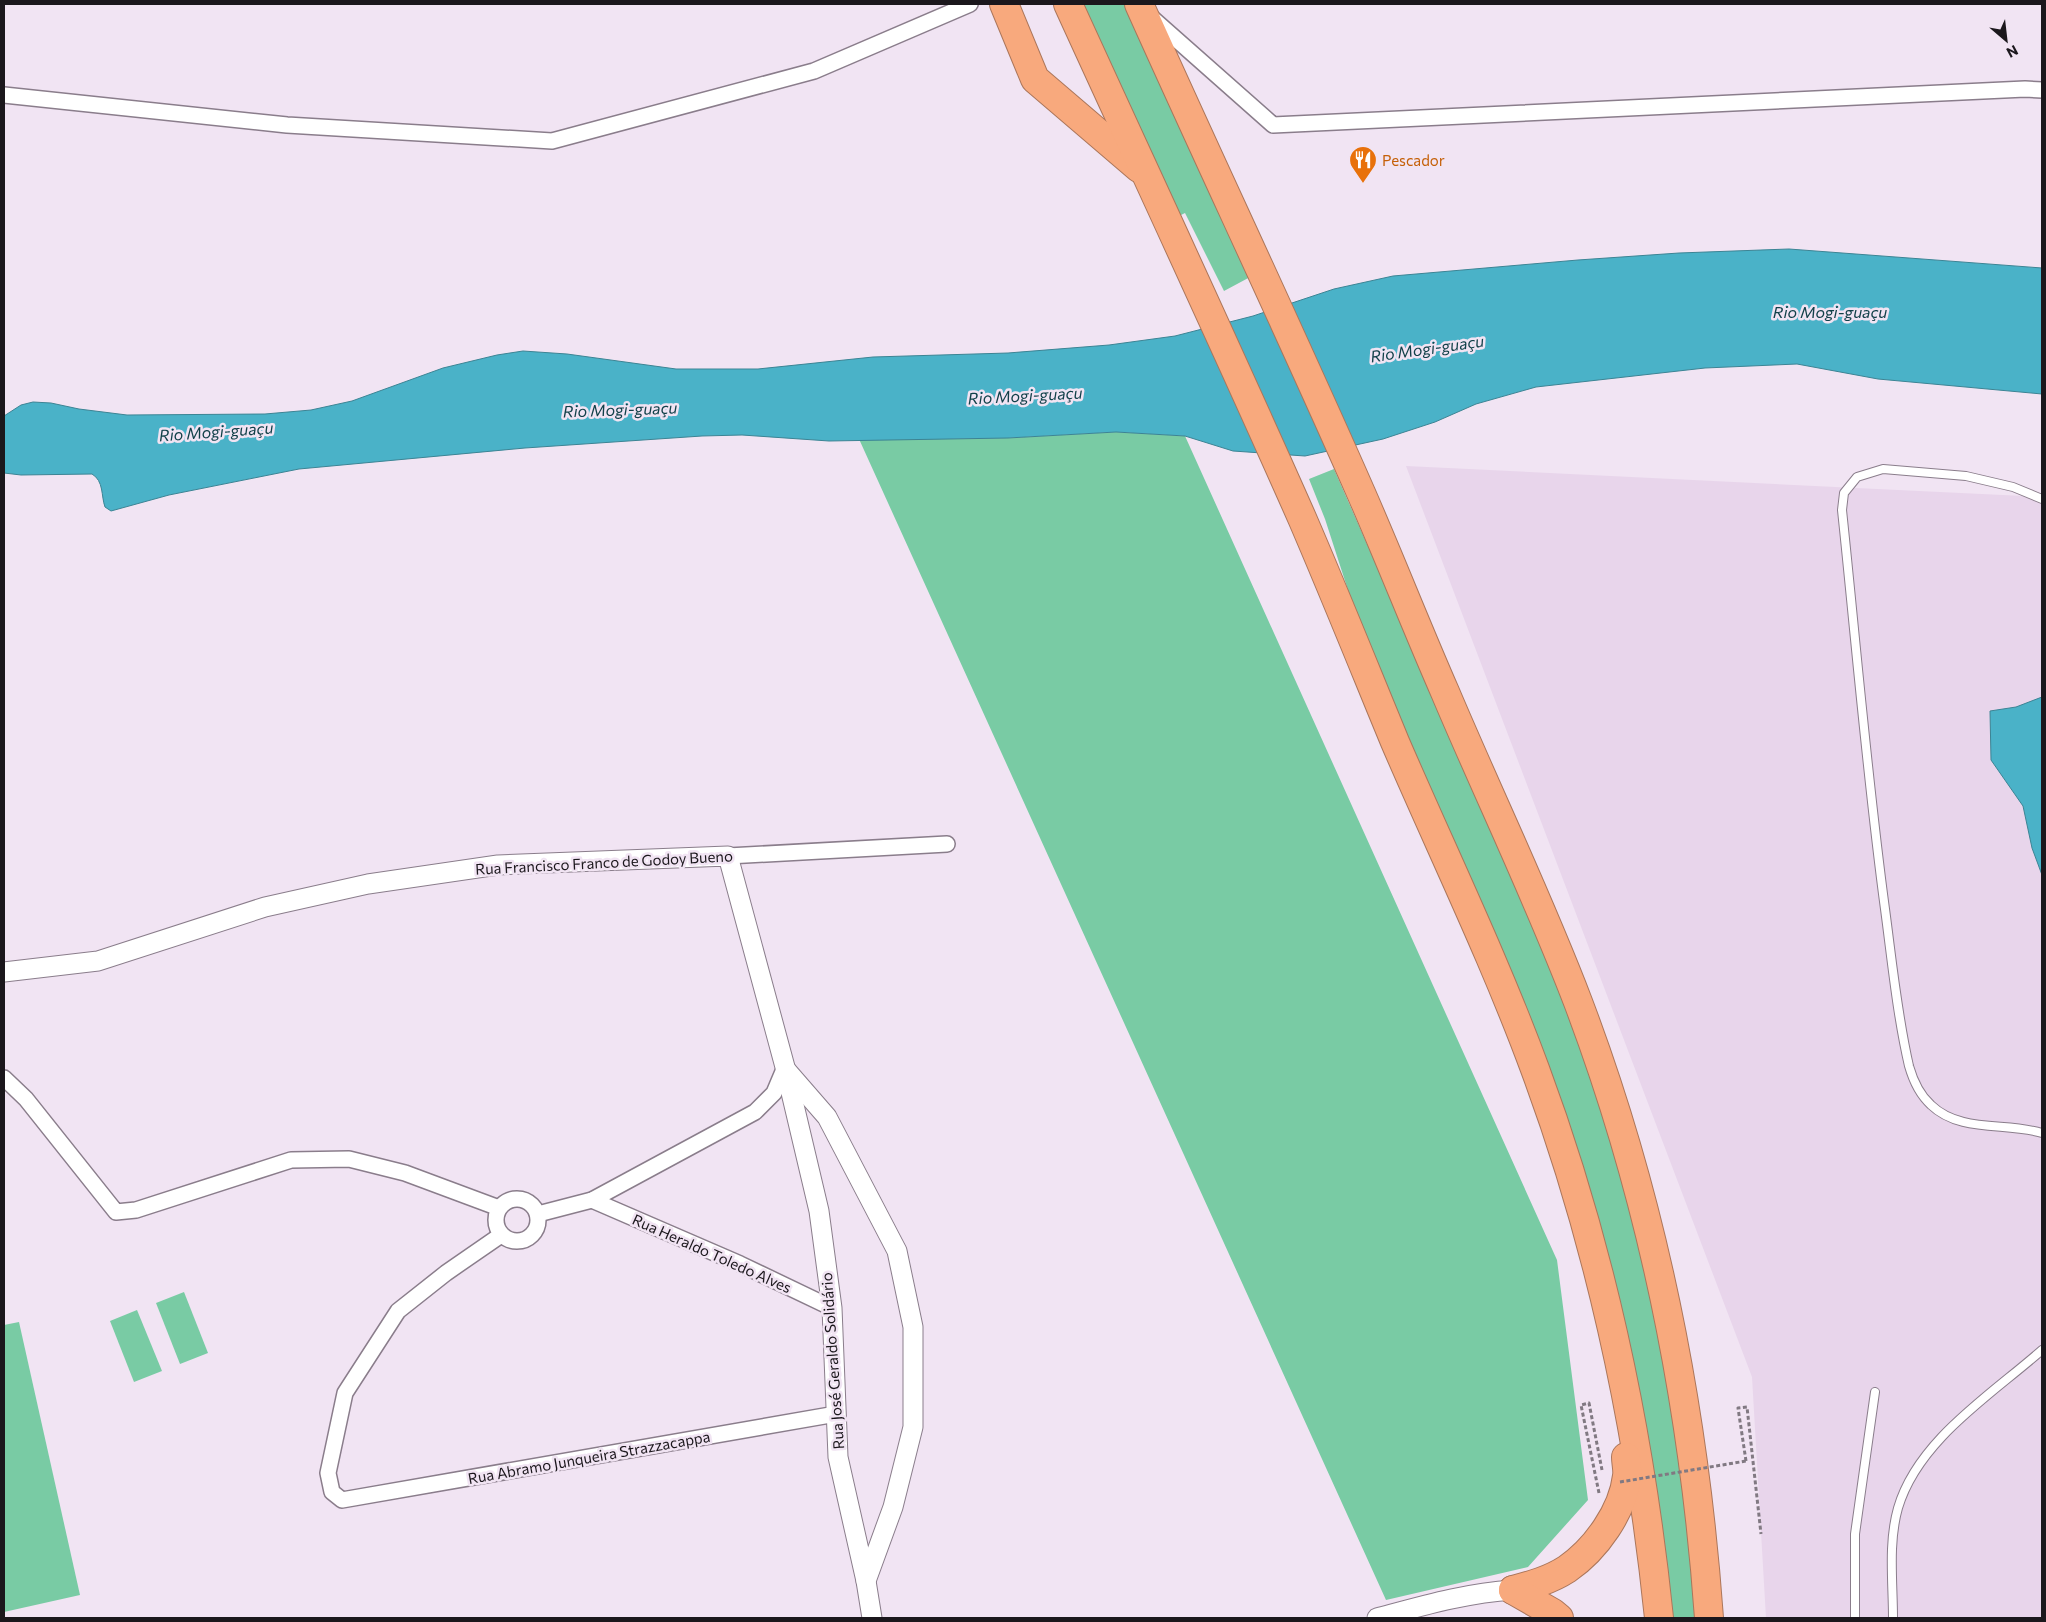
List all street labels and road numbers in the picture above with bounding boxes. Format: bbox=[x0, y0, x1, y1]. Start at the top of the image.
street label: Rua Francisco Franco de Godoy Bueno bbox=[475, 846, 733, 878]
street label: Rua Heraldo Toledo Alves bbox=[630, 1210, 794, 1296]
street label: Rua José Geraldo Solidário bbox=[817, 1272, 847, 1450]
street label: Rua Abramo Junqueira Strazzacappa bbox=[466, 1427, 712, 1487]

